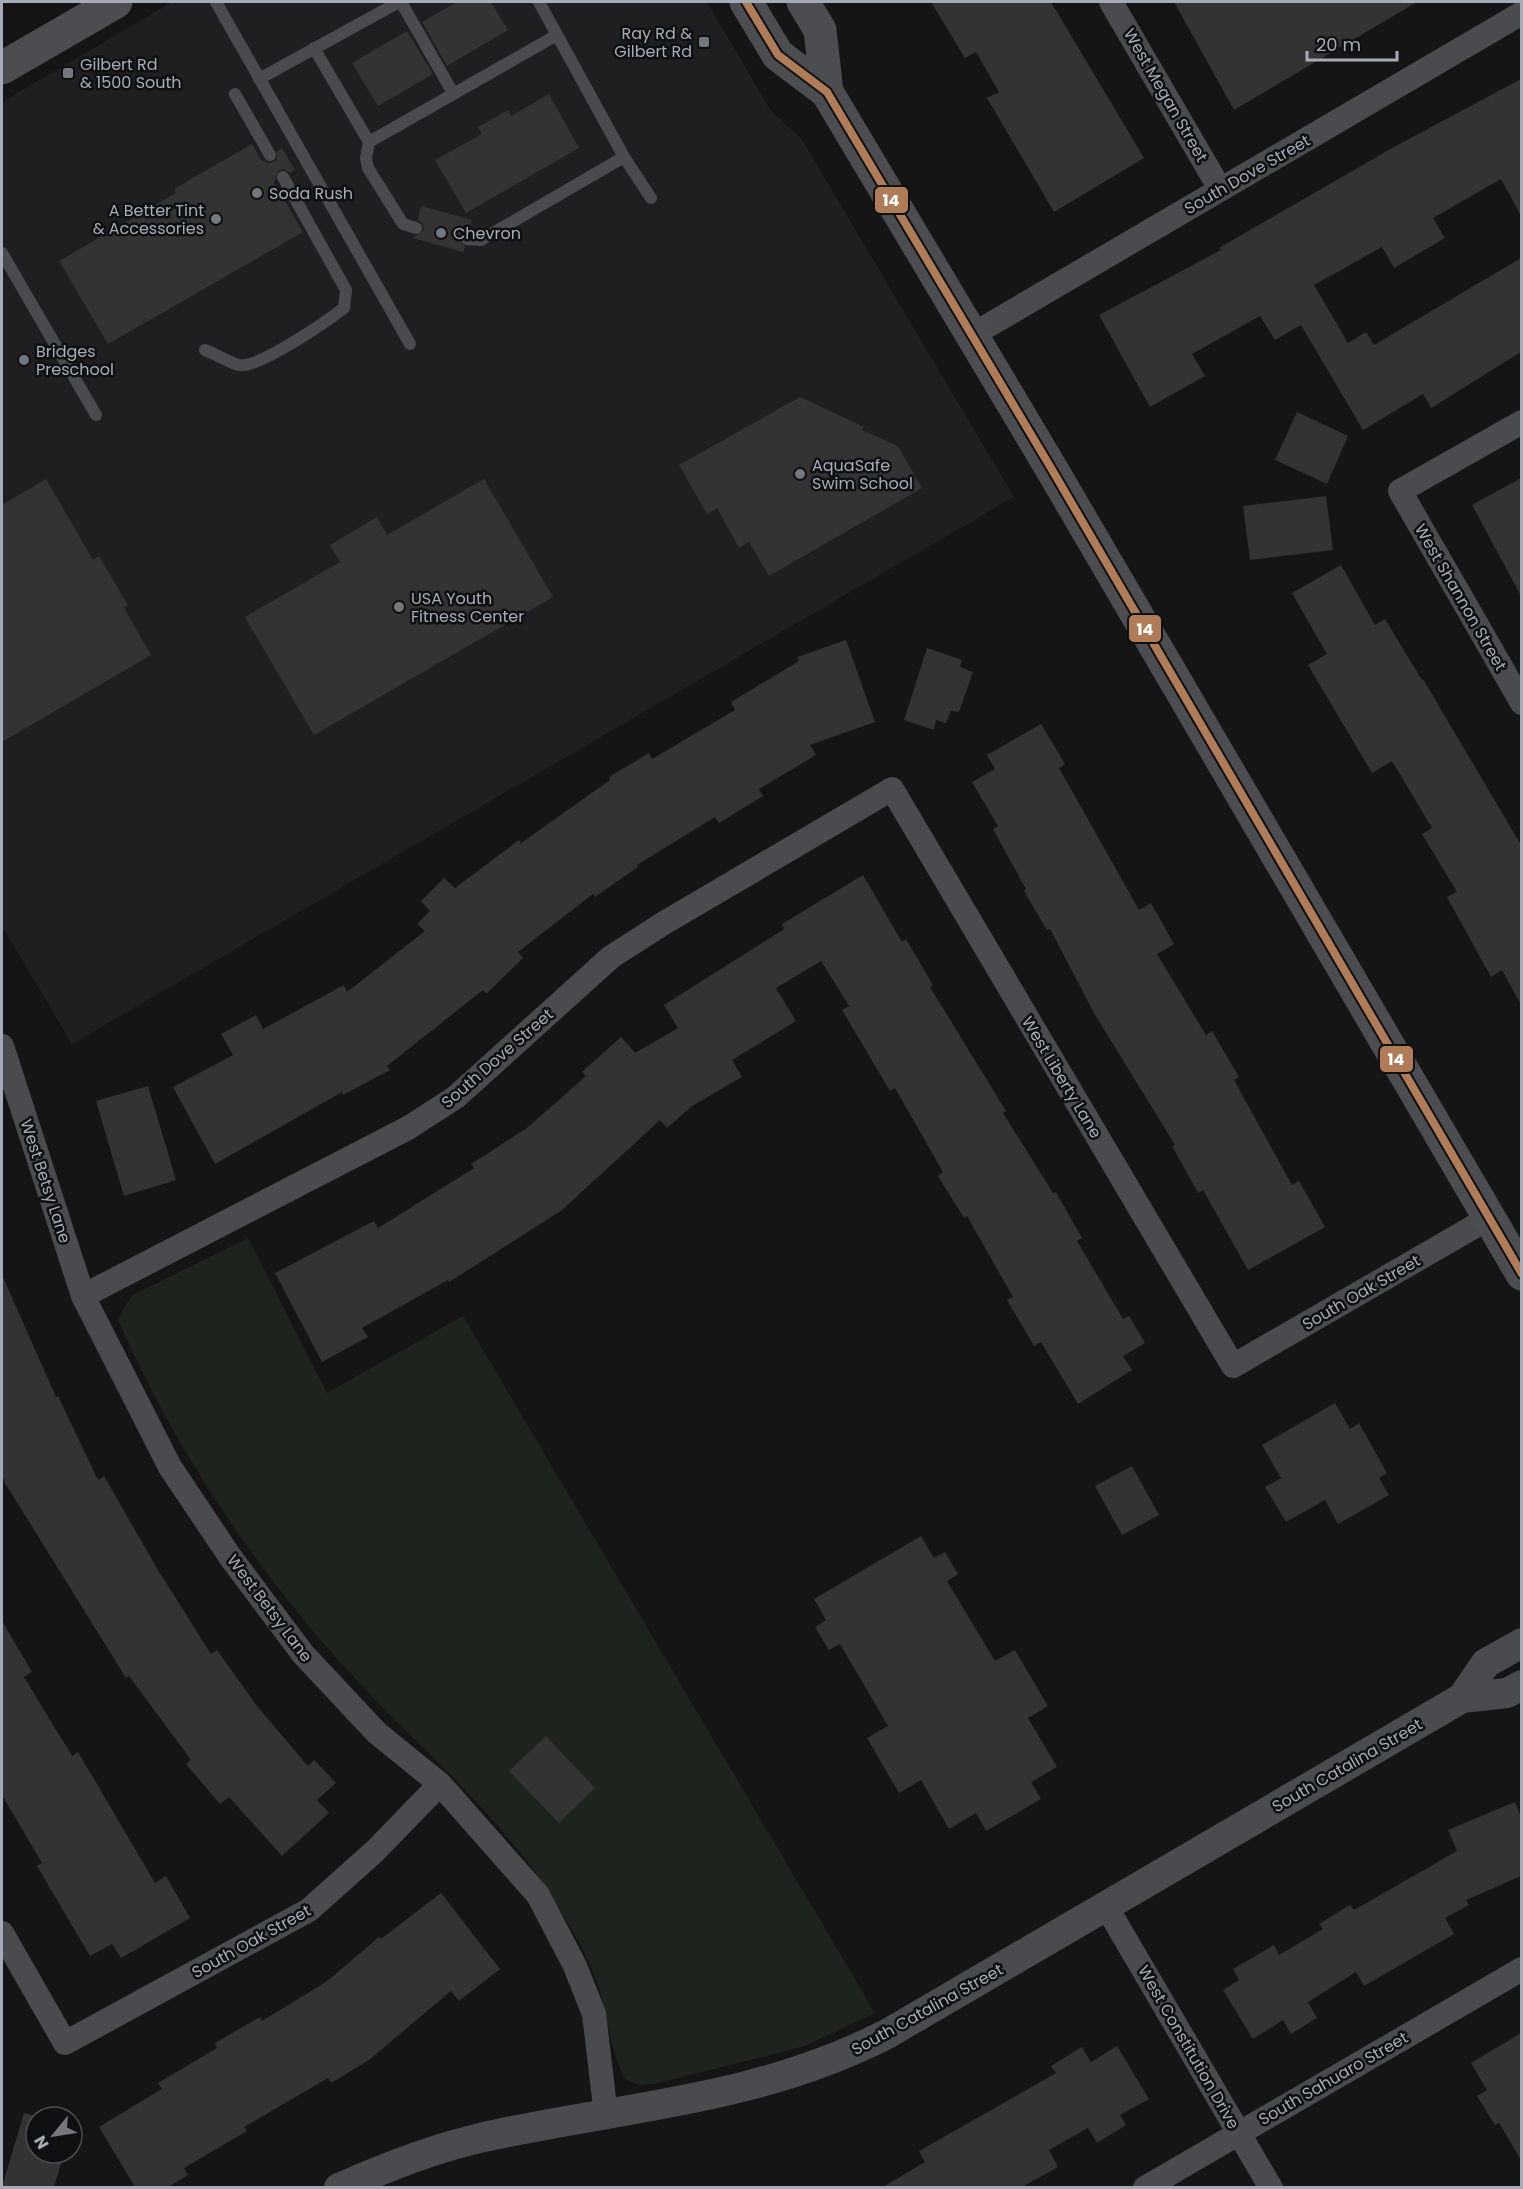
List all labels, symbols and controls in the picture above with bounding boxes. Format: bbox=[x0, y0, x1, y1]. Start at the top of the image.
place label: Ray Rd & Gilbert Rd bbox=[614, 22, 692, 63]
street label: West Megan Street bbox=[1118, 24, 1213, 166]
scale bar bbox=[1307, 24, 1397, 62]
text: 20 m bbox=[1316, 32, 1361, 57]
marker: Ray Rd & Gilbert Rd bbox=[697, 35, 711, 49]
place label: Gilbert Rd & 1500 South bbox=[80, 53, 182, 94]
marker: Gilbert Rd & 1500 South bbox=[61, 66, 75, 80]
street label: South Dove Street bbox=[1180, 129, 1315, 220]
place label: Soda Rush bbox=[269, 182, 353, 205]
marker: Soda Rush bbox=[250, 186, 264, 200]
line badge: 14 bbox=[874, 186, 909, 214]
text: 14 bbox=[883, 189, 900, 212]
place label: A Better Tint & Accessories bbox=[93, 199, 204, 240]
marker: A Better Tint & Accessories bbox=[209, 212, 223, 226]
place label: Chevron bbox=[453, 222, 521, 245]
marker: Chevron bbox=[434, 226, 448, 240]
place label: Bridges Preschool bbox=[36, 340, 114, 381]
marker: Bridges Preschool bbox=[17, 353, 31, 367]
place label: AquaSafe Swim School bbox=[812, 454, 913, 495]
marker: AquaSafe Swim School bbox=[793, 467, 807, 481]
street label: West Shannon Street bbox=[1409, 519, 1512, 675]
place label: USA Youth Fitness Center bbox=[411, 587, 524, 628]
marker: USA Youth Fitness Center bbox=[392, 600, 406, 614]
line badge: 14 bbox=[1128, 614, 1162, 643]
text: 14 bbox=[1137, 618, 1154, 641]
street label: South Dove Street bbox=[436, 1003, 559, 1114]
street label: West Liberty Lane bbox=[1016, 1012, 1107, 1143]
line badge: 14 bbox=[1379, 1045, 1414, 1073]
text: 14 bbox=[1388, 1048, 1405, 1071]
street label: West Betsy Lane bbox=[15, 1116, 76, 1246]
street label: South Oak Street bbox=[1298, 1249, 1425, 1336]
street label: West Betsy Lane bbox=[222, 1550, 318, 1667]
street label: South Catalina Street bbox=[1268, 1713, 1427, 1818]
street label: South Oak Street bbox=[188, 1899, 315, 1984]
street label: South Catalina Street bbox=[847, 1958, 1007, 2061]
street label: West Constitution Drive bbox=[1132, 1961, 1245, 2133]
street label: South Sahuaro Street bbox=[1254, 2026, 1412, 2131]
north arrow bbox=[24, 2105, 84, 2165]
text: N bbox=[28, 2131, 54, 2153]

